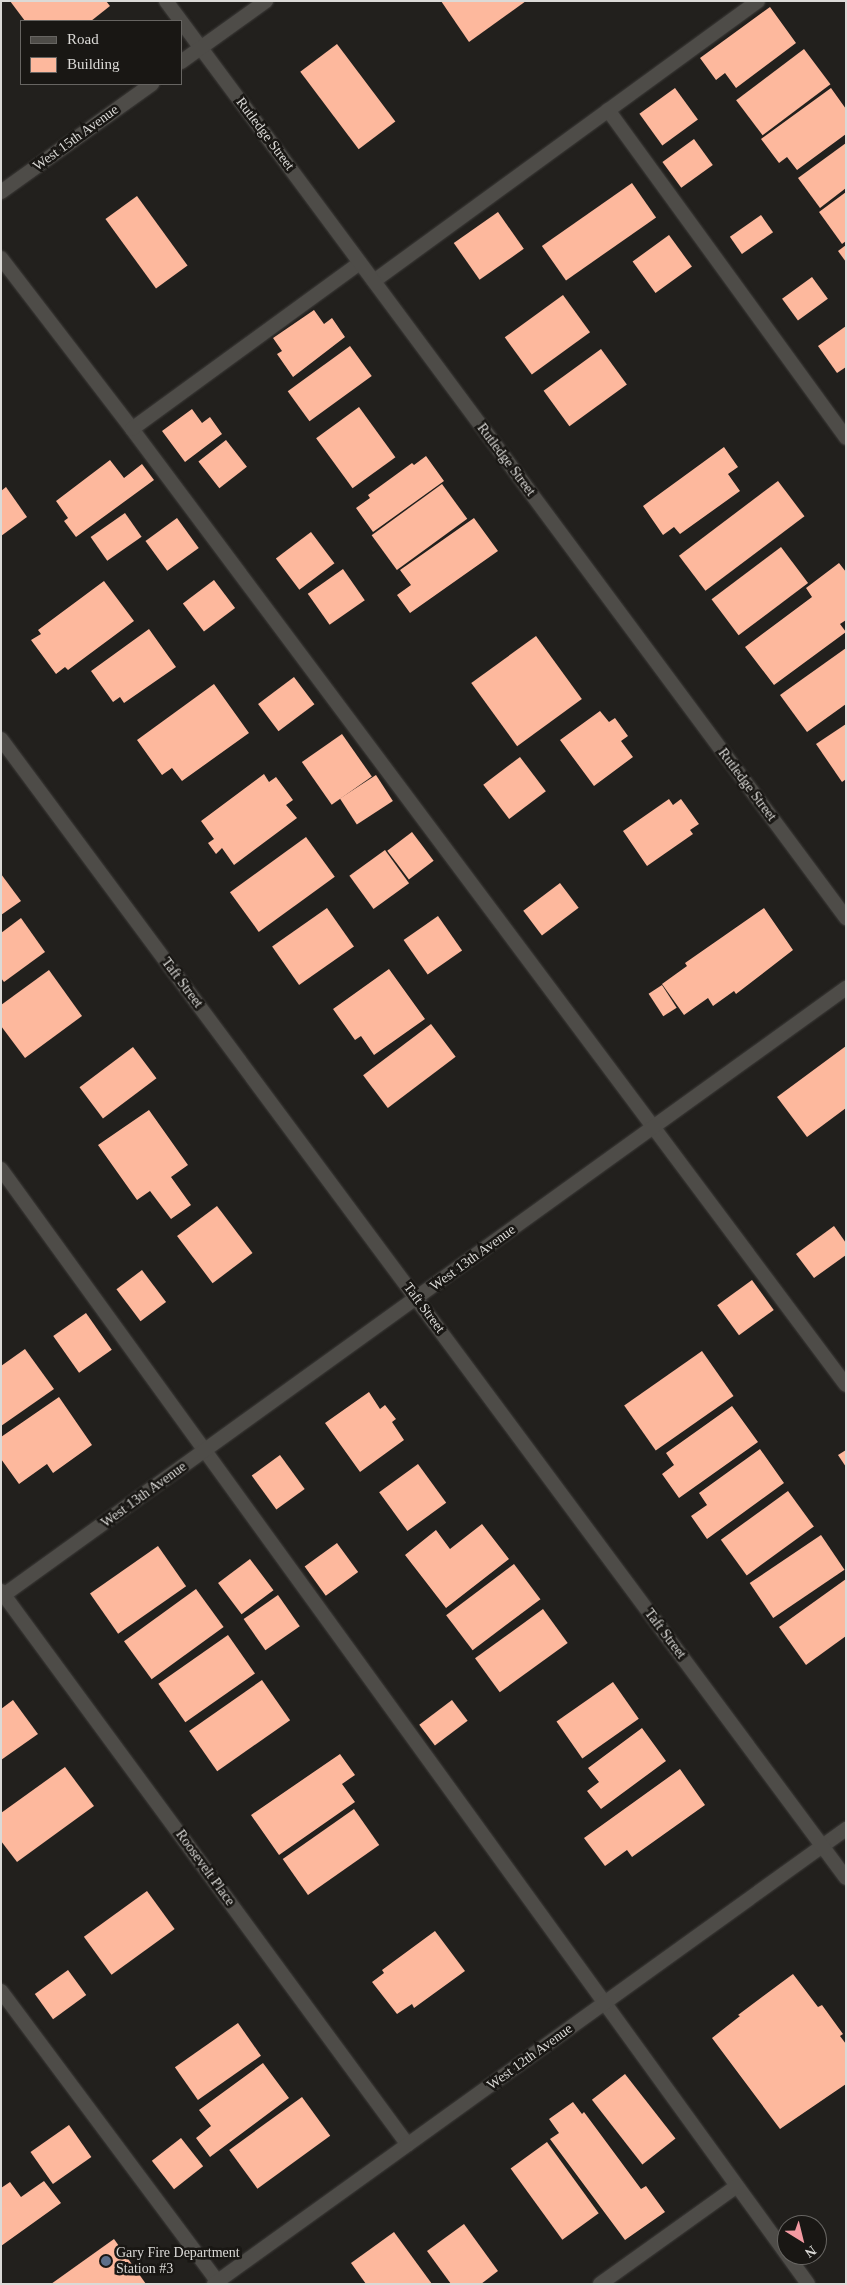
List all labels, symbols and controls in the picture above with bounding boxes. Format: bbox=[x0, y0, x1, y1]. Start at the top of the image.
legend bbox=[20, 20, 182, 85]
text: Road bbox=[67, 31, 99, 47]
text: Building bbox=[67, 56, 120, 72]
street label: Rutledge Street bbox=[232, 94, 298, 174]
street label: West 15th Avenue bbox=[30, 101, 122, 175]
street label: Rutledge Street bbox=[473, 420, 539, 500]
street label: Rutledge Street bbox=[714, 745, 780, 825]
street label: Taft Street bbox=[158, 955, 206, 1011]
street label: West 13th Avenue bbox=[427, 1221, 519, 1295]
street label: Taft Street bbox=[400, 1280, 448, 1336]
street label: West 13th Avenue bbox=[98, 1458, 190, 1532]
street label: Taft Street bbox=[641, 1606, 689, 1662]
street label: Roosevelt Place bbox=[172, 1827, 238, 1909]
street label: West 12th Avenue bbox=[484, 2020, 576, 2094]
north arrow bbox=[777, 2215, 827, 2265]
text: N bbox=[802, 2243, 819, 2261]
place label: Gary Fire Department Station #3 bbox=[116, 2245, 240, 2278]
marker: Gary Fire Department Station #3 bbox=[100, 2255, 112, 2267]

